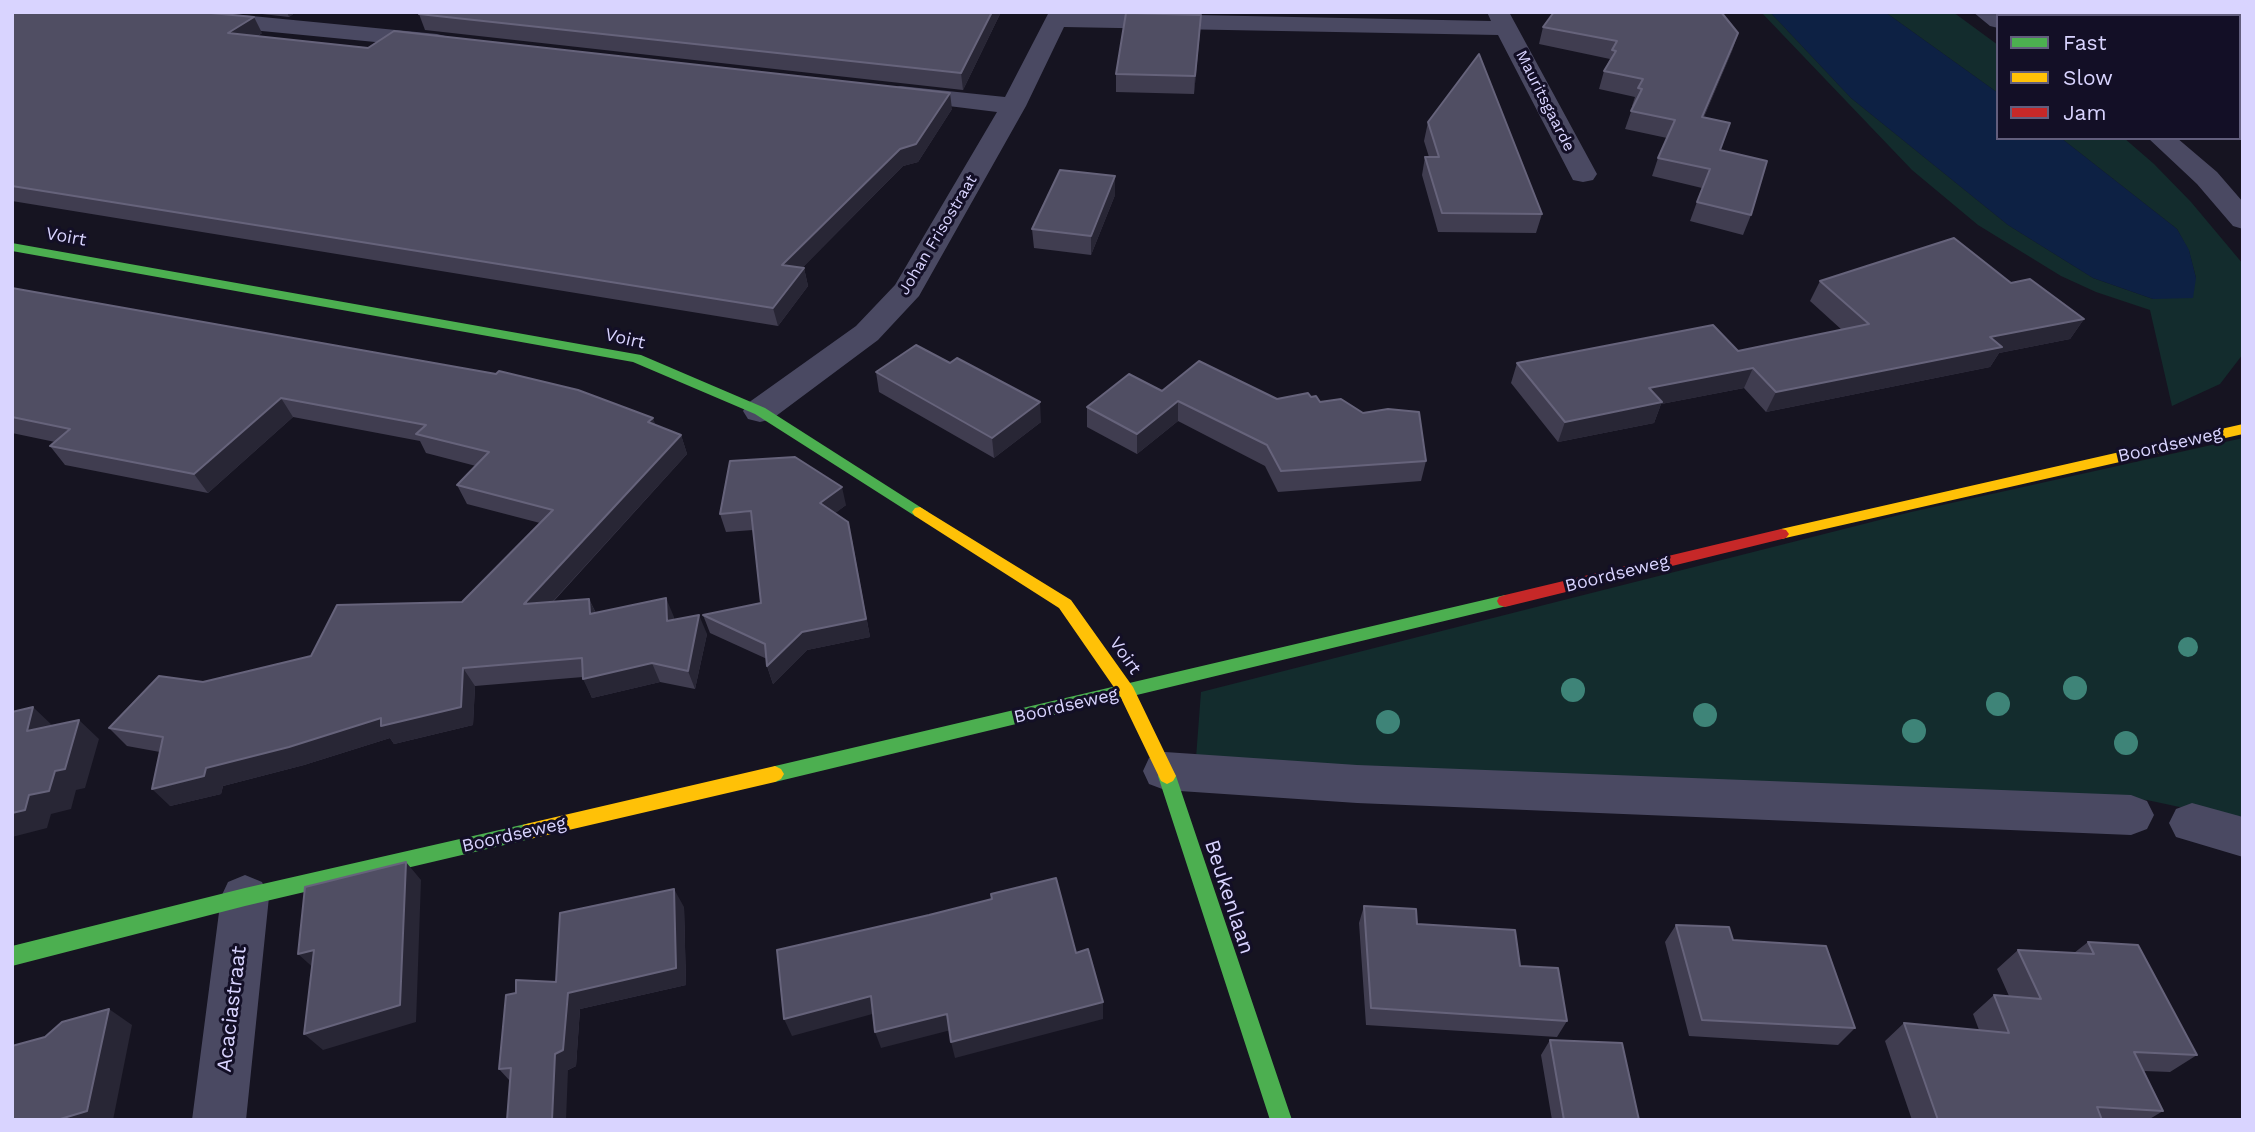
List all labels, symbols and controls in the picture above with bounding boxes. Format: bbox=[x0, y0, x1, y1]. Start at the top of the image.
legend bbox=[1996, 14, 2241, 140]
text: Fast bbox=[2063, 30, 2107, 55]
street label: Mauritsgaarde bbox=[1511, 47, 1579, 155]
text: Slow bbox=[2063, 65, 2113, 90]
text: Jam bbox=[2063, 100, 2106, 125]
street label: Johan Frisostraat bbox=[895, 171, 981, 299]
street label: Voirt bbox=[44, 223, 88, 251]
street label: Voirt bbox=[603, 324, 647, 354]
street label: Boordseweg bbox=[2116, 423, 2224, 467]
street label: Boordseweg bbox=[1563, 551, 1671, 597]
street label: Voirt bbox=[1104, 633, 1146, 679]
street label: Boordseweg bbox=[1012, 684, 1120, 728]
street label: Boordseweg bbox=[460, 813, 568, 857]
street label: Beukenlaan bbox=[1199, 837, 1259, 957]
street label: Acaciastraat bbox=[212, 945, 252, 1073]

